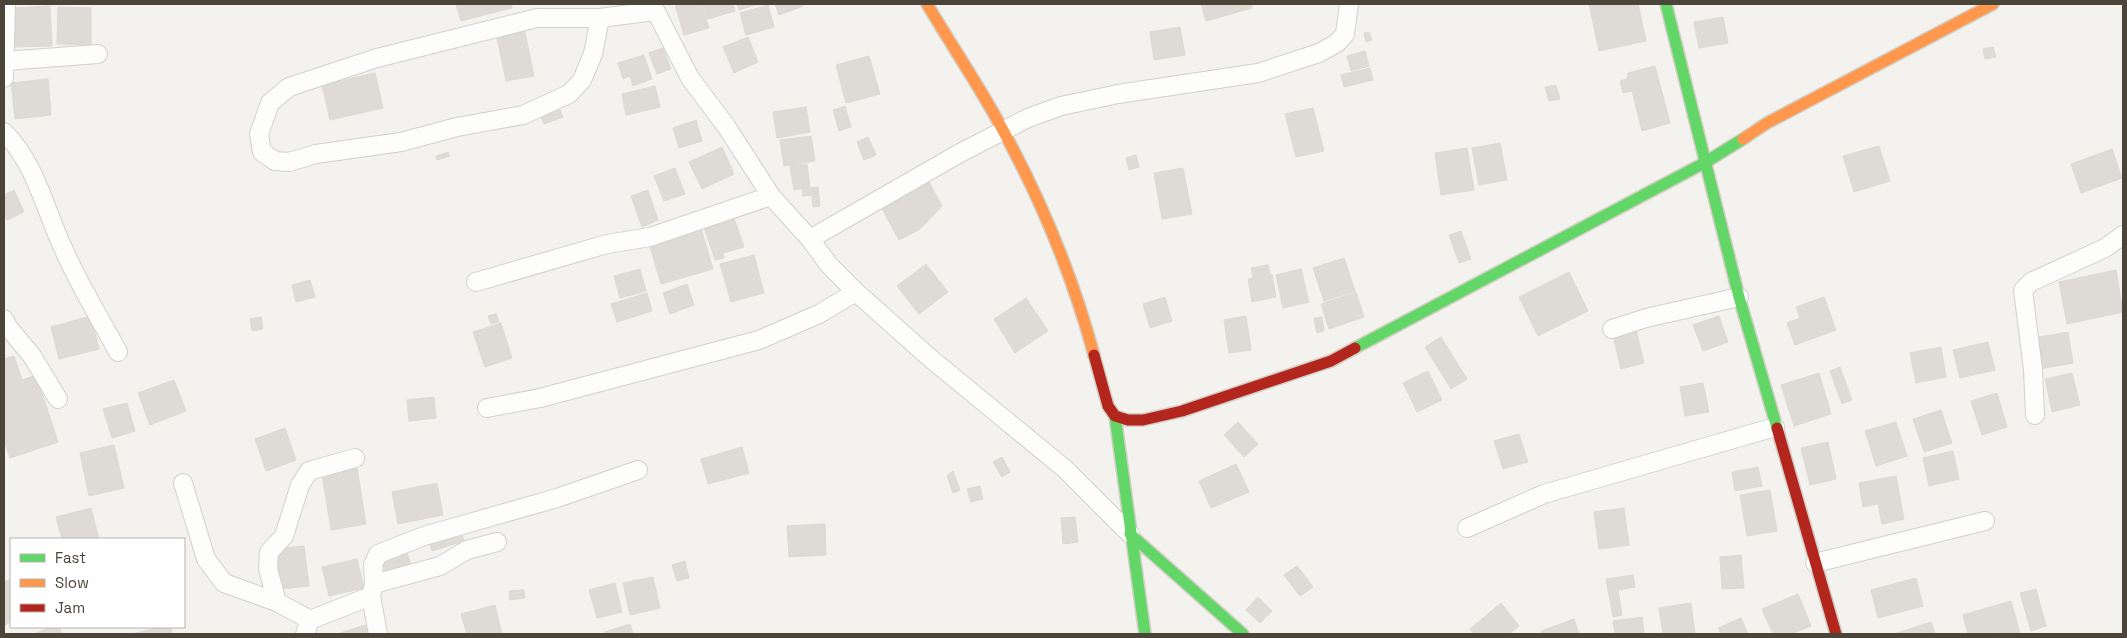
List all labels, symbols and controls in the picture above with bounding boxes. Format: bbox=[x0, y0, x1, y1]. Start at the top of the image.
legend bbox=[10, 538, 185, 628]
text: Fast bbox=[55, 548, 86, 567]
text: Slow bbox=[55, 573, 89, 592]
text: Jam bbox=[55, 598, 85, 617]

